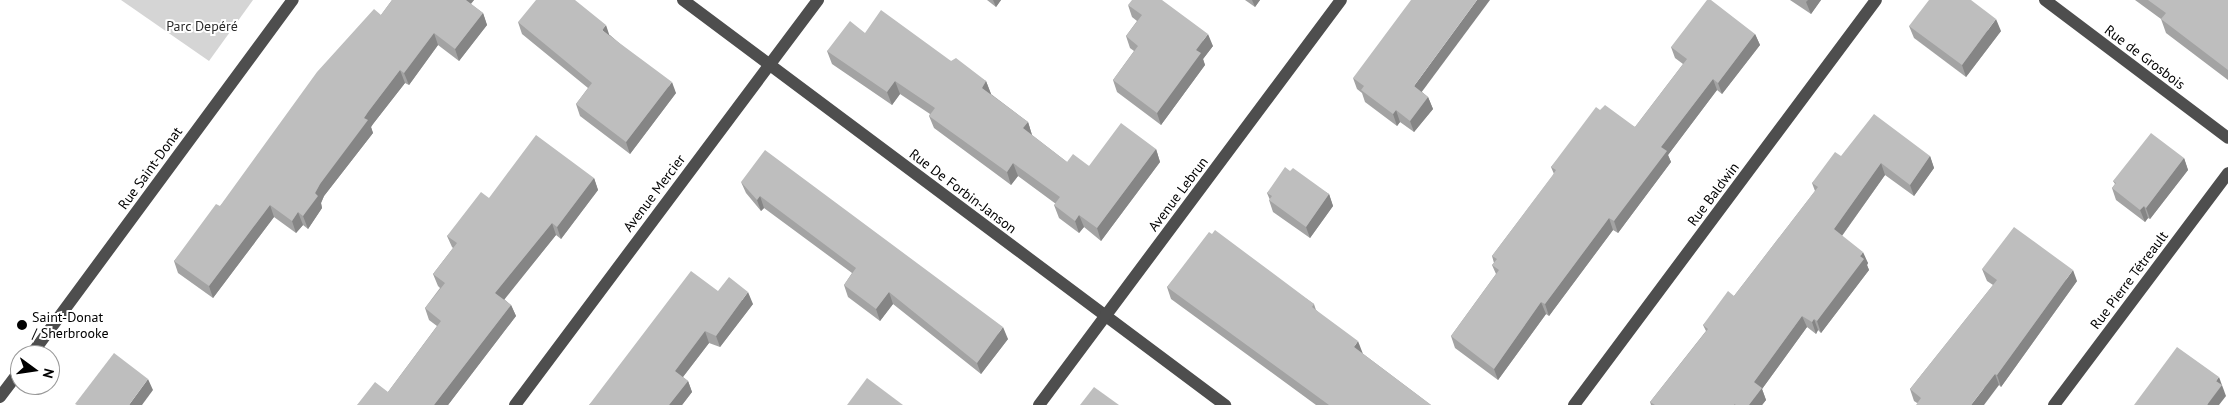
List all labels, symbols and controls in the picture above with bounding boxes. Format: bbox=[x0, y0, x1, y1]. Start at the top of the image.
park label: Parc Depéré bbox=[166, 18, 238, 34]
street label: Rue de Grosbois bbox=[2101, 21, 2189, 93]
street label: Rue Saint-Donat bbox=[114, 124, 186, 212]
street label: Rue De Forbin-Janson bbox=[906, 145, 1020, 237]
street label: Avenue Mercier bbox=[620, 151, 688, 235]
street label: Avenue Lebrun bbox=[1145, 154, 1211, 234]
street label: Rue Baldwin bbox=[1684, 159, 1742, 229]
street label: Rue Pierre Tétreault bbox=[2086, 227, 2172, 333]
place label: Saint-Donat / Sherbrooke bbox=[32, 309, 109, 342]
marker: Saint-Donat / Sherbrooke bbox=[16, 319, 28, 331]
north arrow bbox=[10, 345, 60, 395]
text: N bbox=[39, 367, 58, 380]

